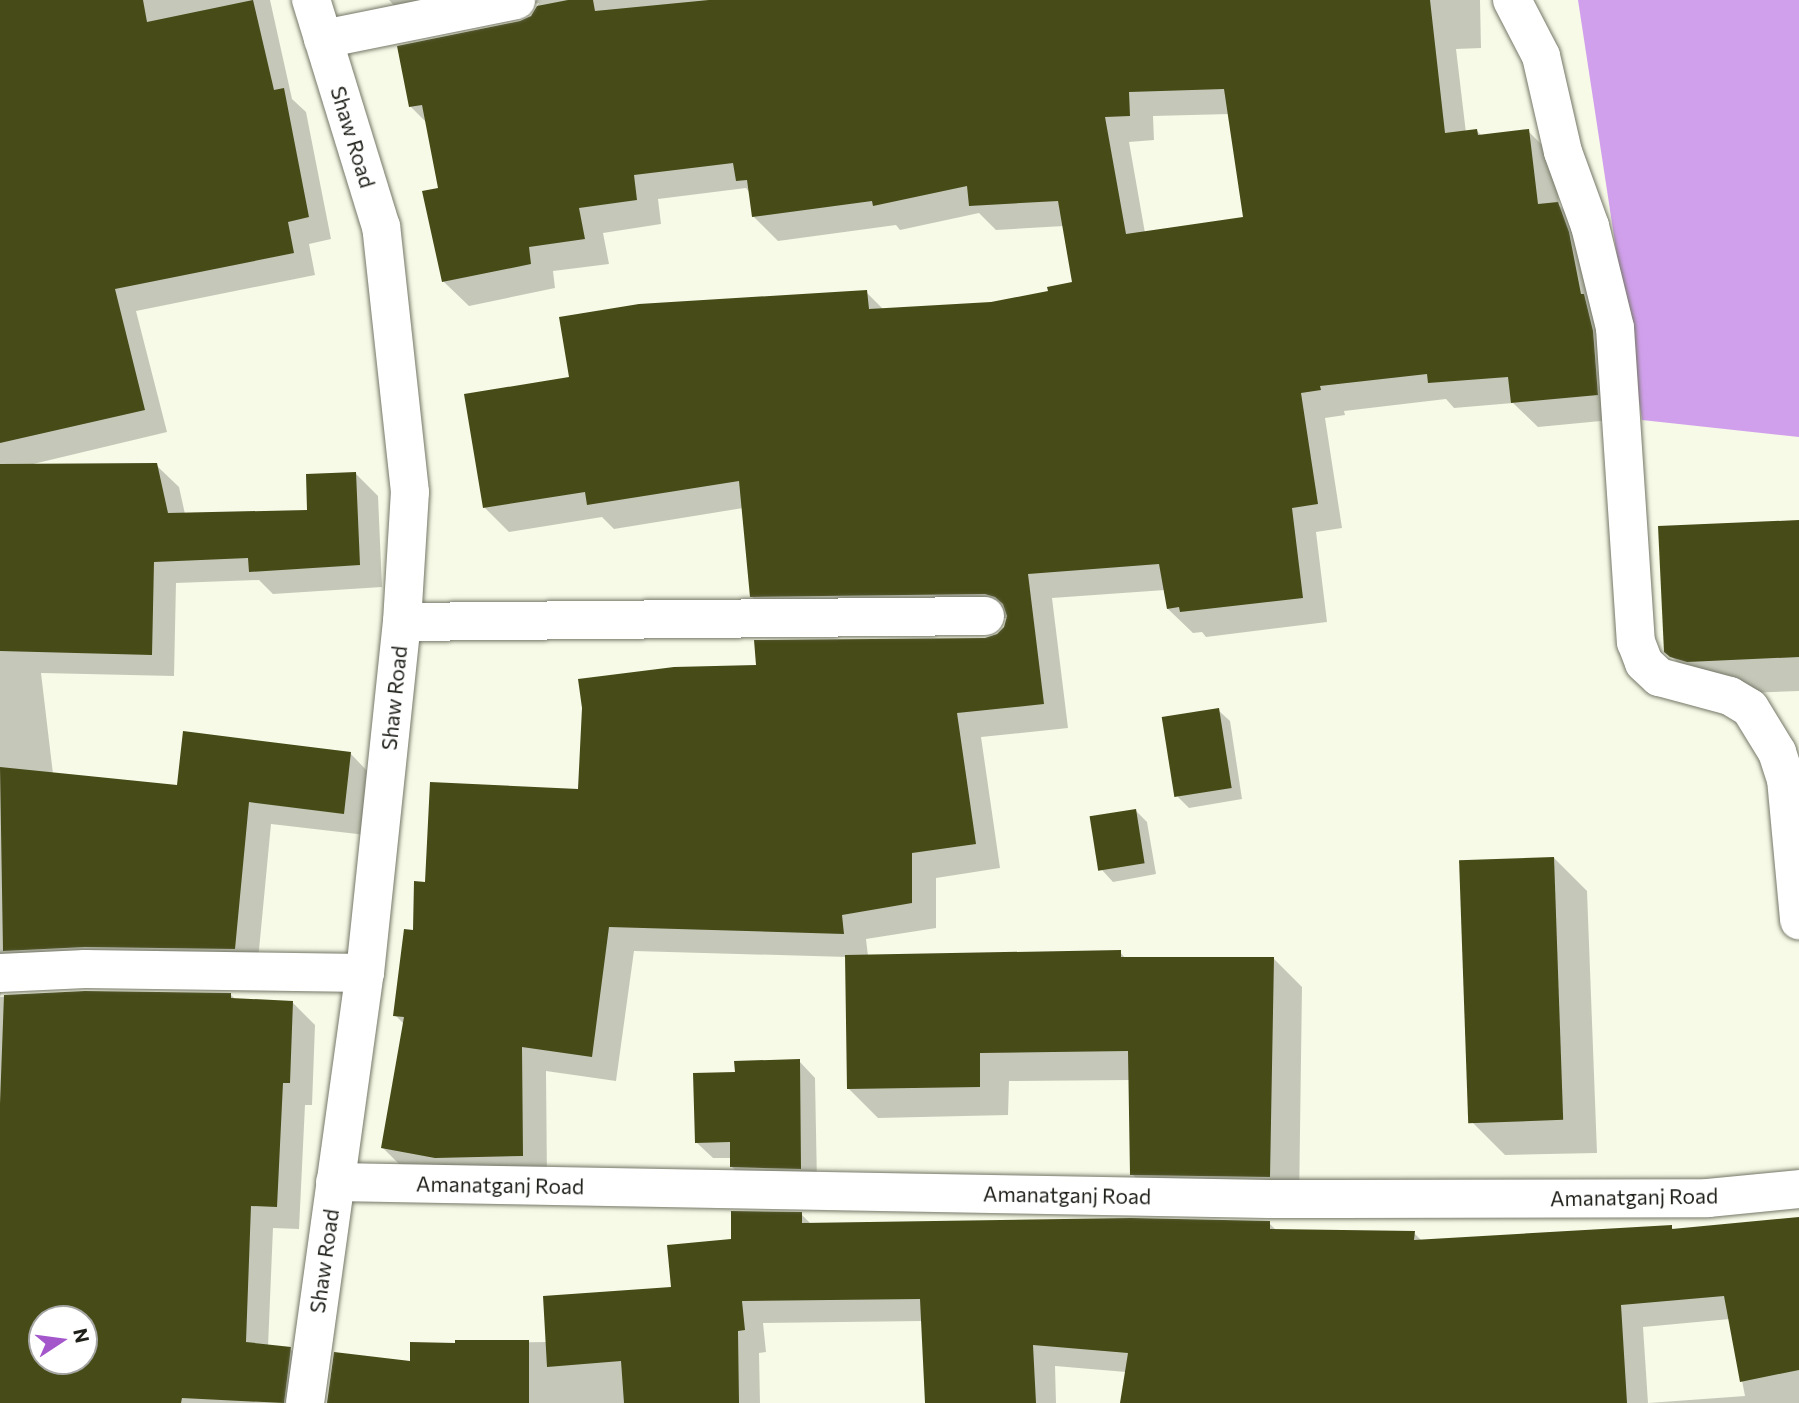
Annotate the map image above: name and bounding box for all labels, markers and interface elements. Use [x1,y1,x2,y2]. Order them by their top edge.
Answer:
street label: Shaw Road [326,83,380,191]
street label: Shaw Road [376,644,412,752]
street label: Amanatganj Road [416,1171,584,1199]
street label: Amanatganj Road [983,1181,1151,1209]
street label: Amanatganj Road [1550,1183,1718,1211]
street label: Shaw Road [304,1207,344,1315]
north arrow [28,1305,98,1375]
text: N [69,1326,95,1345]

